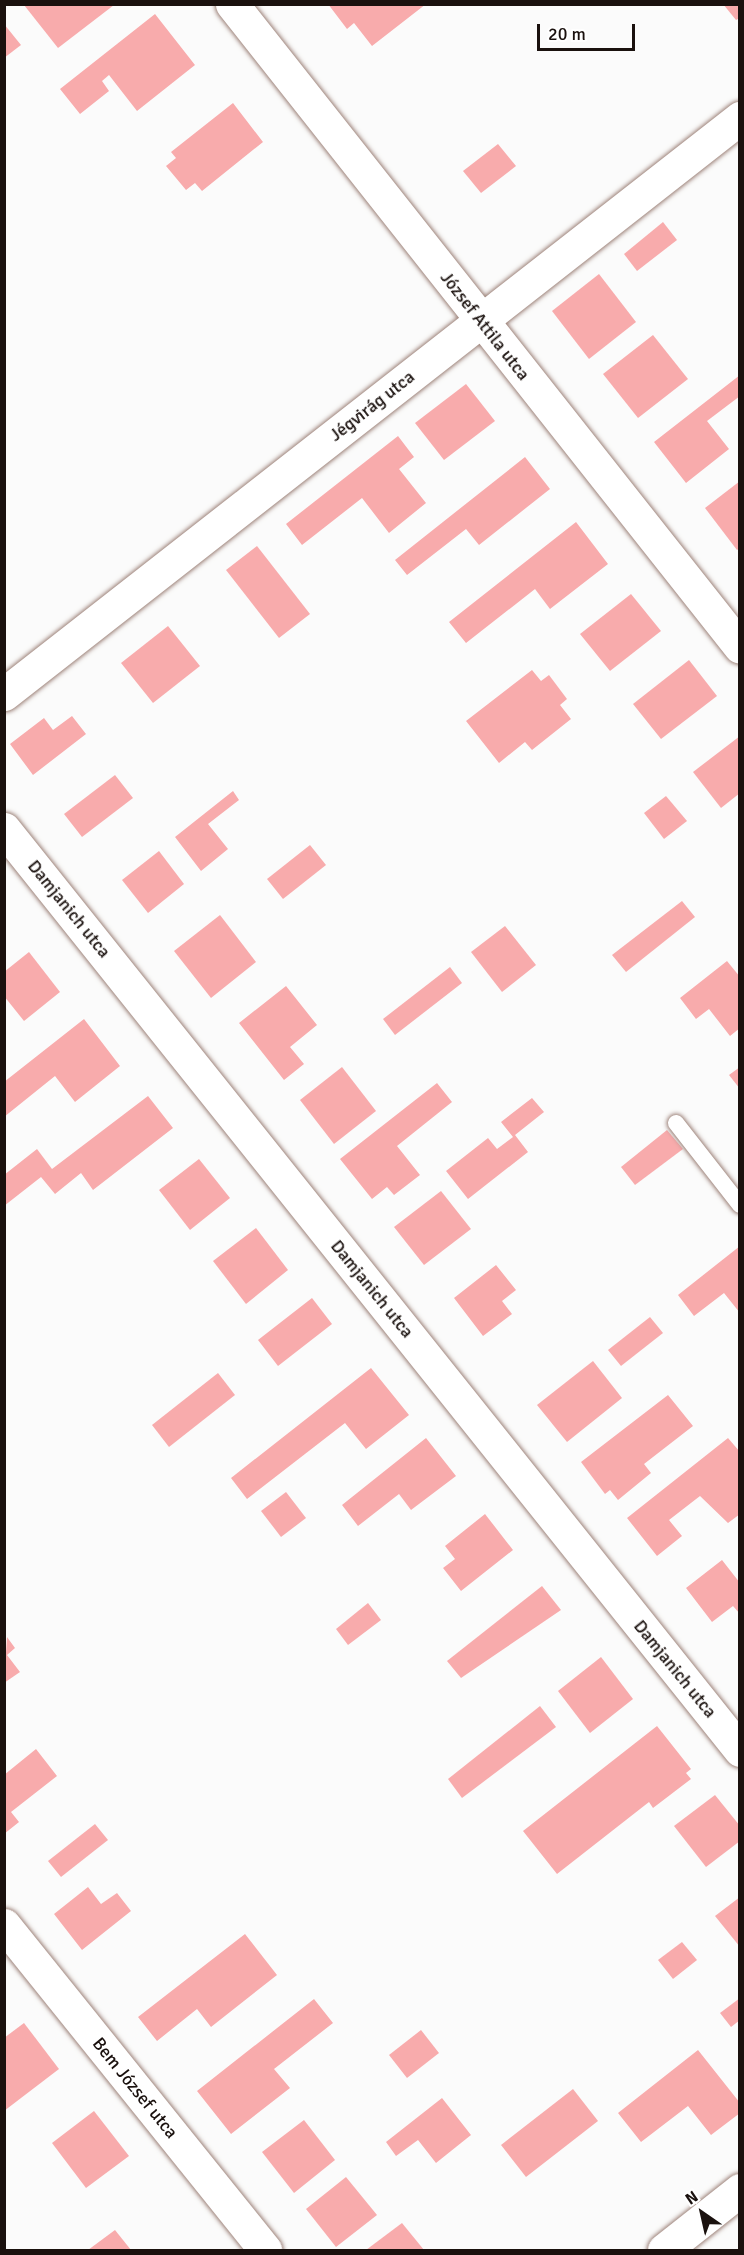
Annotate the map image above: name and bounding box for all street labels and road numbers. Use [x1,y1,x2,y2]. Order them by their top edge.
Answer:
street label: József Attila utca [436,267,534,385]
street label: Jégvirág utca [325,366,419,446]
street label: Damjanich utca [23,856,115,962]
street label: Damjanich utca [326,1236,418,1342]
street label: Damjanich utca [629,1616,721,1722]
street label: Bem József utca [88,2033,182,2143]

